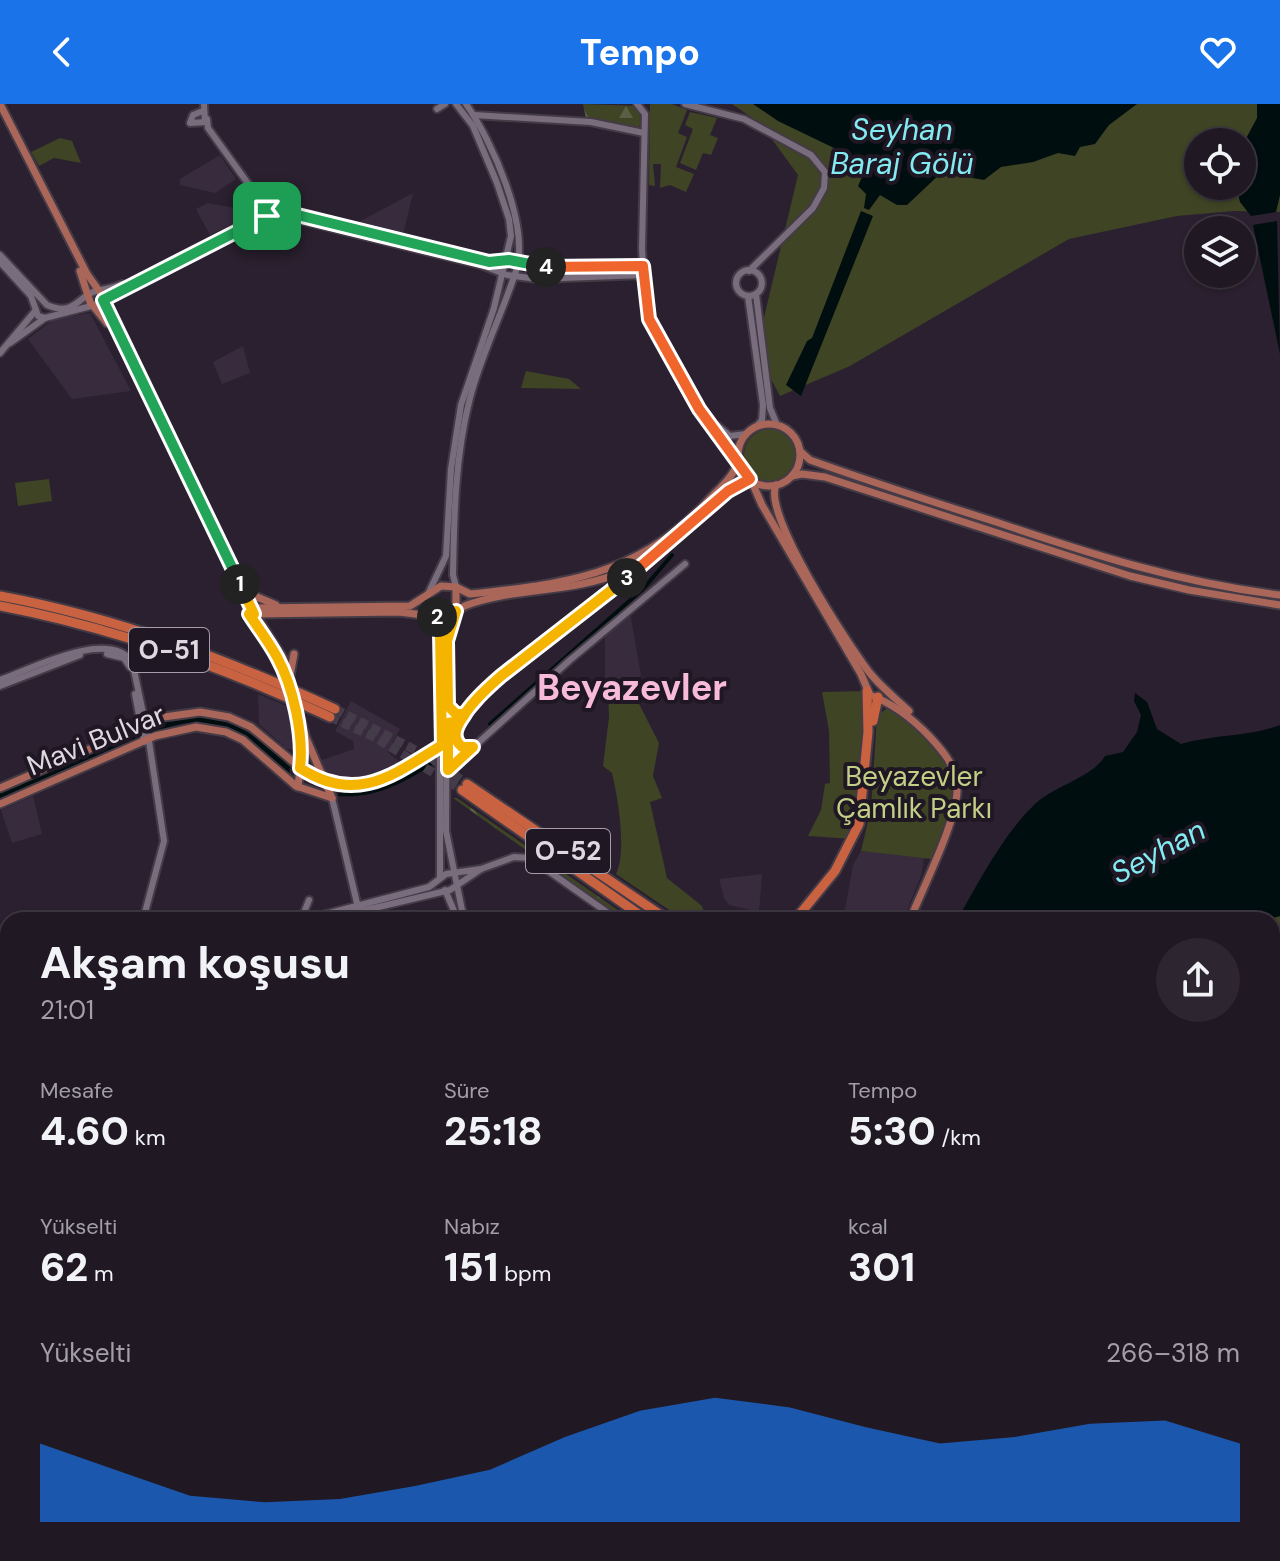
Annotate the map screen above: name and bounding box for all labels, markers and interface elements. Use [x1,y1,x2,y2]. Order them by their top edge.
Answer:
text: Tempo [580,29,700,76]
icon: back [40,30,84,74]
icon: heart [1196,30,1240,74]
water label: Seyhan Baraj Gölü [830,110,974,183]
map controls [1184,128,1256,288]
button: locate [1184,128,1256,200]
pin [233,182,301,250]
icon: arrive [245,194,289,238]
button: layers [1184,216,1256,288]
pin: 4 [526,247,566,287]
text: 4 [539,252,553,281]
pin: 3 [607,558,647,598]
text: 3 [620,563,634,592]
pin: 1 [220,564,260,604]
text: 1 [236,569,244,598]
pin: 2 [417,597,457,637]
text: 2 [431,602,443,631]
road number: O-51 [129,628,209,672]
district label: Beyazevler [537,664,727,711]
street label: Mavi Bulvar [22,696,170,784]
park label: Beyazevler Çamlık Parkı [836,758,992,827]
water label: Seyhan [1104,810,1212,892]
road number: O-52 [526,829,610,873]
text: Akşam koşusu [40,934,350,992]
button: share [1156,938,1240,1022]
text: 21:01 [40,993,94,1027]
text: Mesafe [40,1076,114,1105]
text: Süre [444,1076,490,1105]
text: Tempo [848,1076,917,1105]
text: 4.60 [40,1105,129,1157]
text: 25:18 [444,1105,543,1157]
text: 5:30 [848,1105,936,1157]
text: km [129,1123,166,1152]
text: /km [936,1123,981,1152]
text: Yükselti [40,1212,117,1241]
text: Nabız [444,1212,500,1241]
text: kcal [848,1212,888,1241]
text: 62 [40,1241,88,1293]
text: 151 [444,1241,498,1293]
text: 301 [848,1241,915,1293]
text: m [88,1259,114,1288]
text: bpm [498,1259,551,1288]
text: Yükselti [40,1336,131,1370]
text: 266–318 m [1106,1336,1240,1370]

